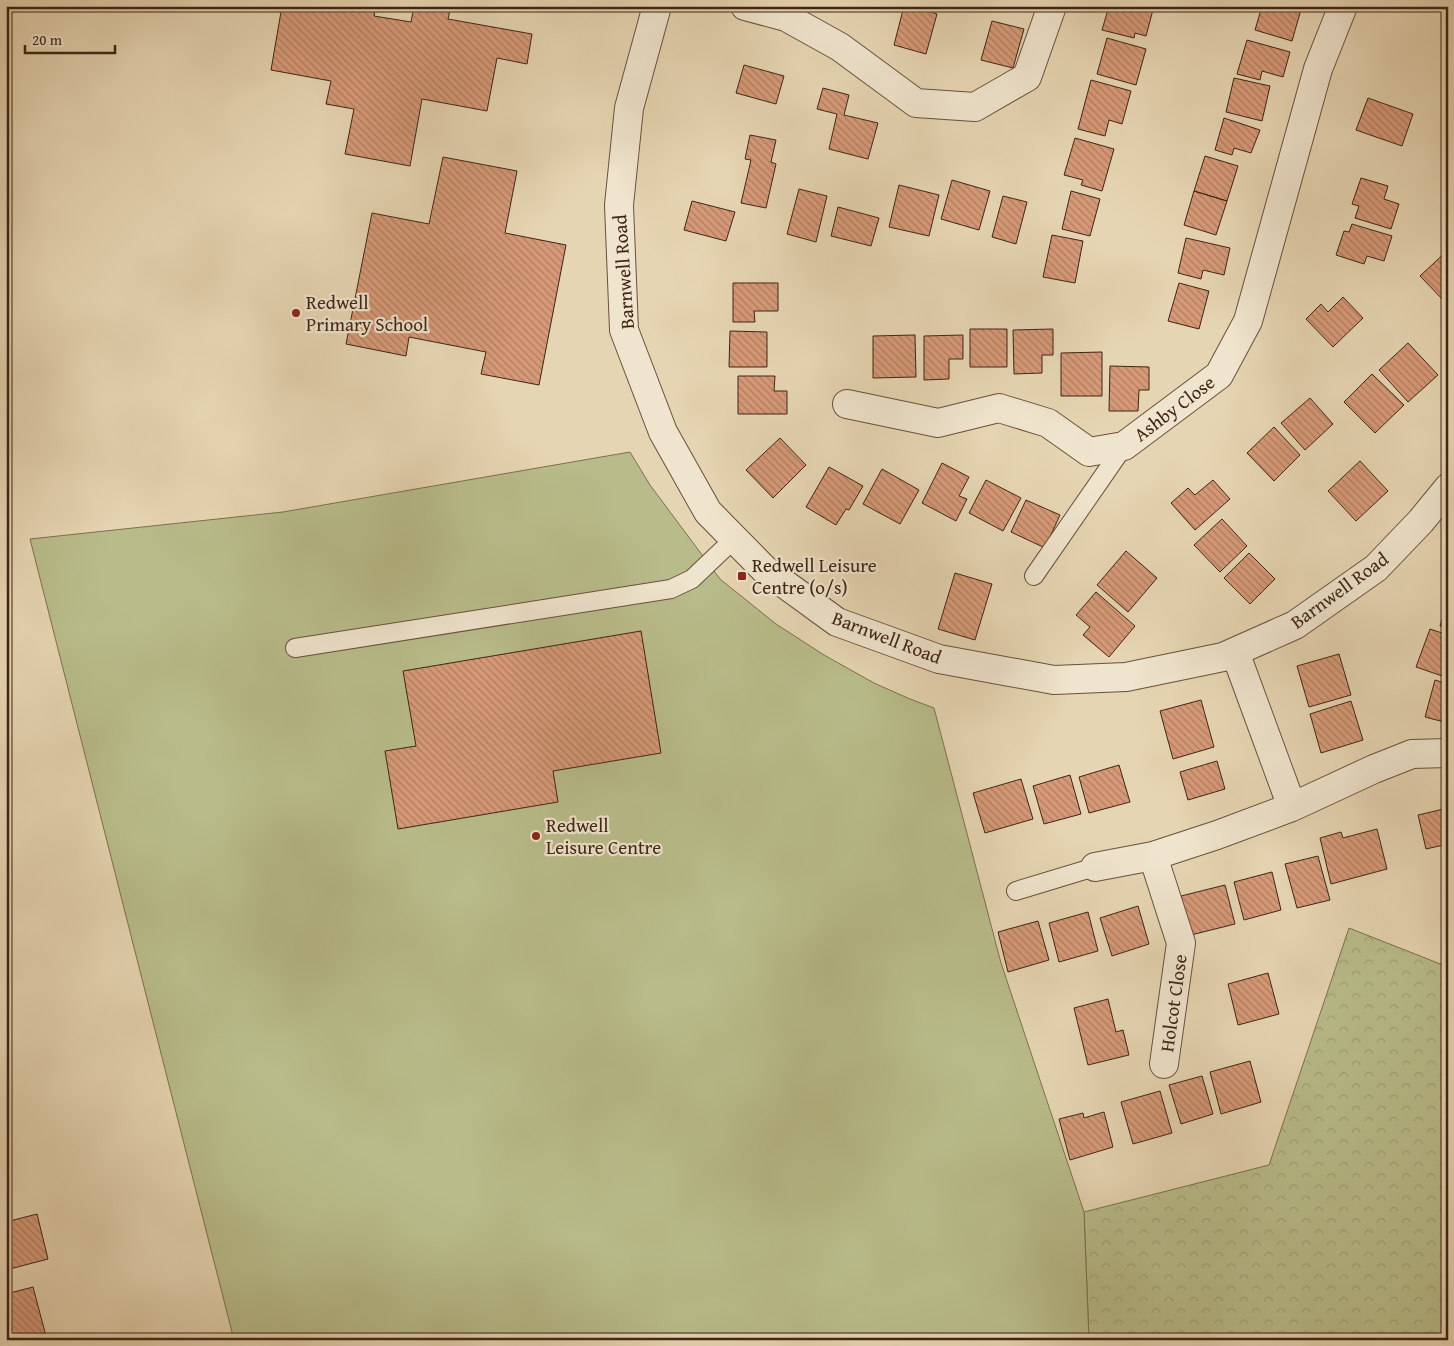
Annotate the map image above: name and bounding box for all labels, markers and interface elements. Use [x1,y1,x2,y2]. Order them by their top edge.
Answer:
scale bar [25,22,115,54]
text: 20 m [32,29,63,50]
street label: Barnwell Road [605,213,641,330]
place label: Redwell Primary School [306,288,428,338]
marker: Redwell Primary School [290,307,302,319]
street label: Ashby Close [1128,368,1220,448]
street label: Barnwell Road [1284,544,1394,635]
place label: Redwell Leisure Centre (o/s) [752,551,877,601]
marker: Redwell Leisure Centre (o/s) [736,570,748,582]
street label: Barnwell Road [828,603,946,671]
place label: Redwell Leisure Centre [546,811,661,861]
marker: Redwell Leisure Centre [530,830,542,842]
street label: Holcot Close [1152,952,1194,1054]

